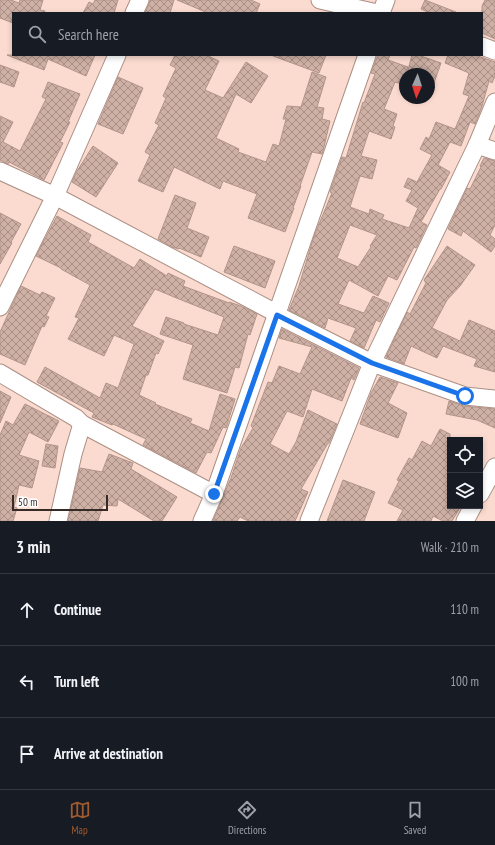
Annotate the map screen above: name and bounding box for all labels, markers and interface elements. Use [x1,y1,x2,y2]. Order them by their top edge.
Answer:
search box [12,12,483,56]
icon: search [26,23,48,45]
text: Search here [58,25,119,44]
north arrow [399,68,435,104]
route start [456,387,474,405]
map controls [447,437,483,509]
button: locate [447,437,483,473]
button: layers [447,473,483,509]
route end [205,485,223,503]
scale bar [12,493,108,512]
text: 50 m [18,495,37,509]
text: 3 min [16,536,50,558]
text: Walk · 210 m [421,539,479,556]
icon: ahead [16,599,38,621]
text: Continue [54,600,101,619]
text: 110 m [450,601,479,618]
icon: left [16,671,38,693]
text: Turn left [54,672,99,691]
text: 100 m [450,673,479,690]
icon: arrive [16,743,38,765]
text: Arrive at destination [54,744,163,763]
tab: Map [69,799,91,837]
tab: Directions [228,799,266,837]
tab: Saved [404,799,426,837]

